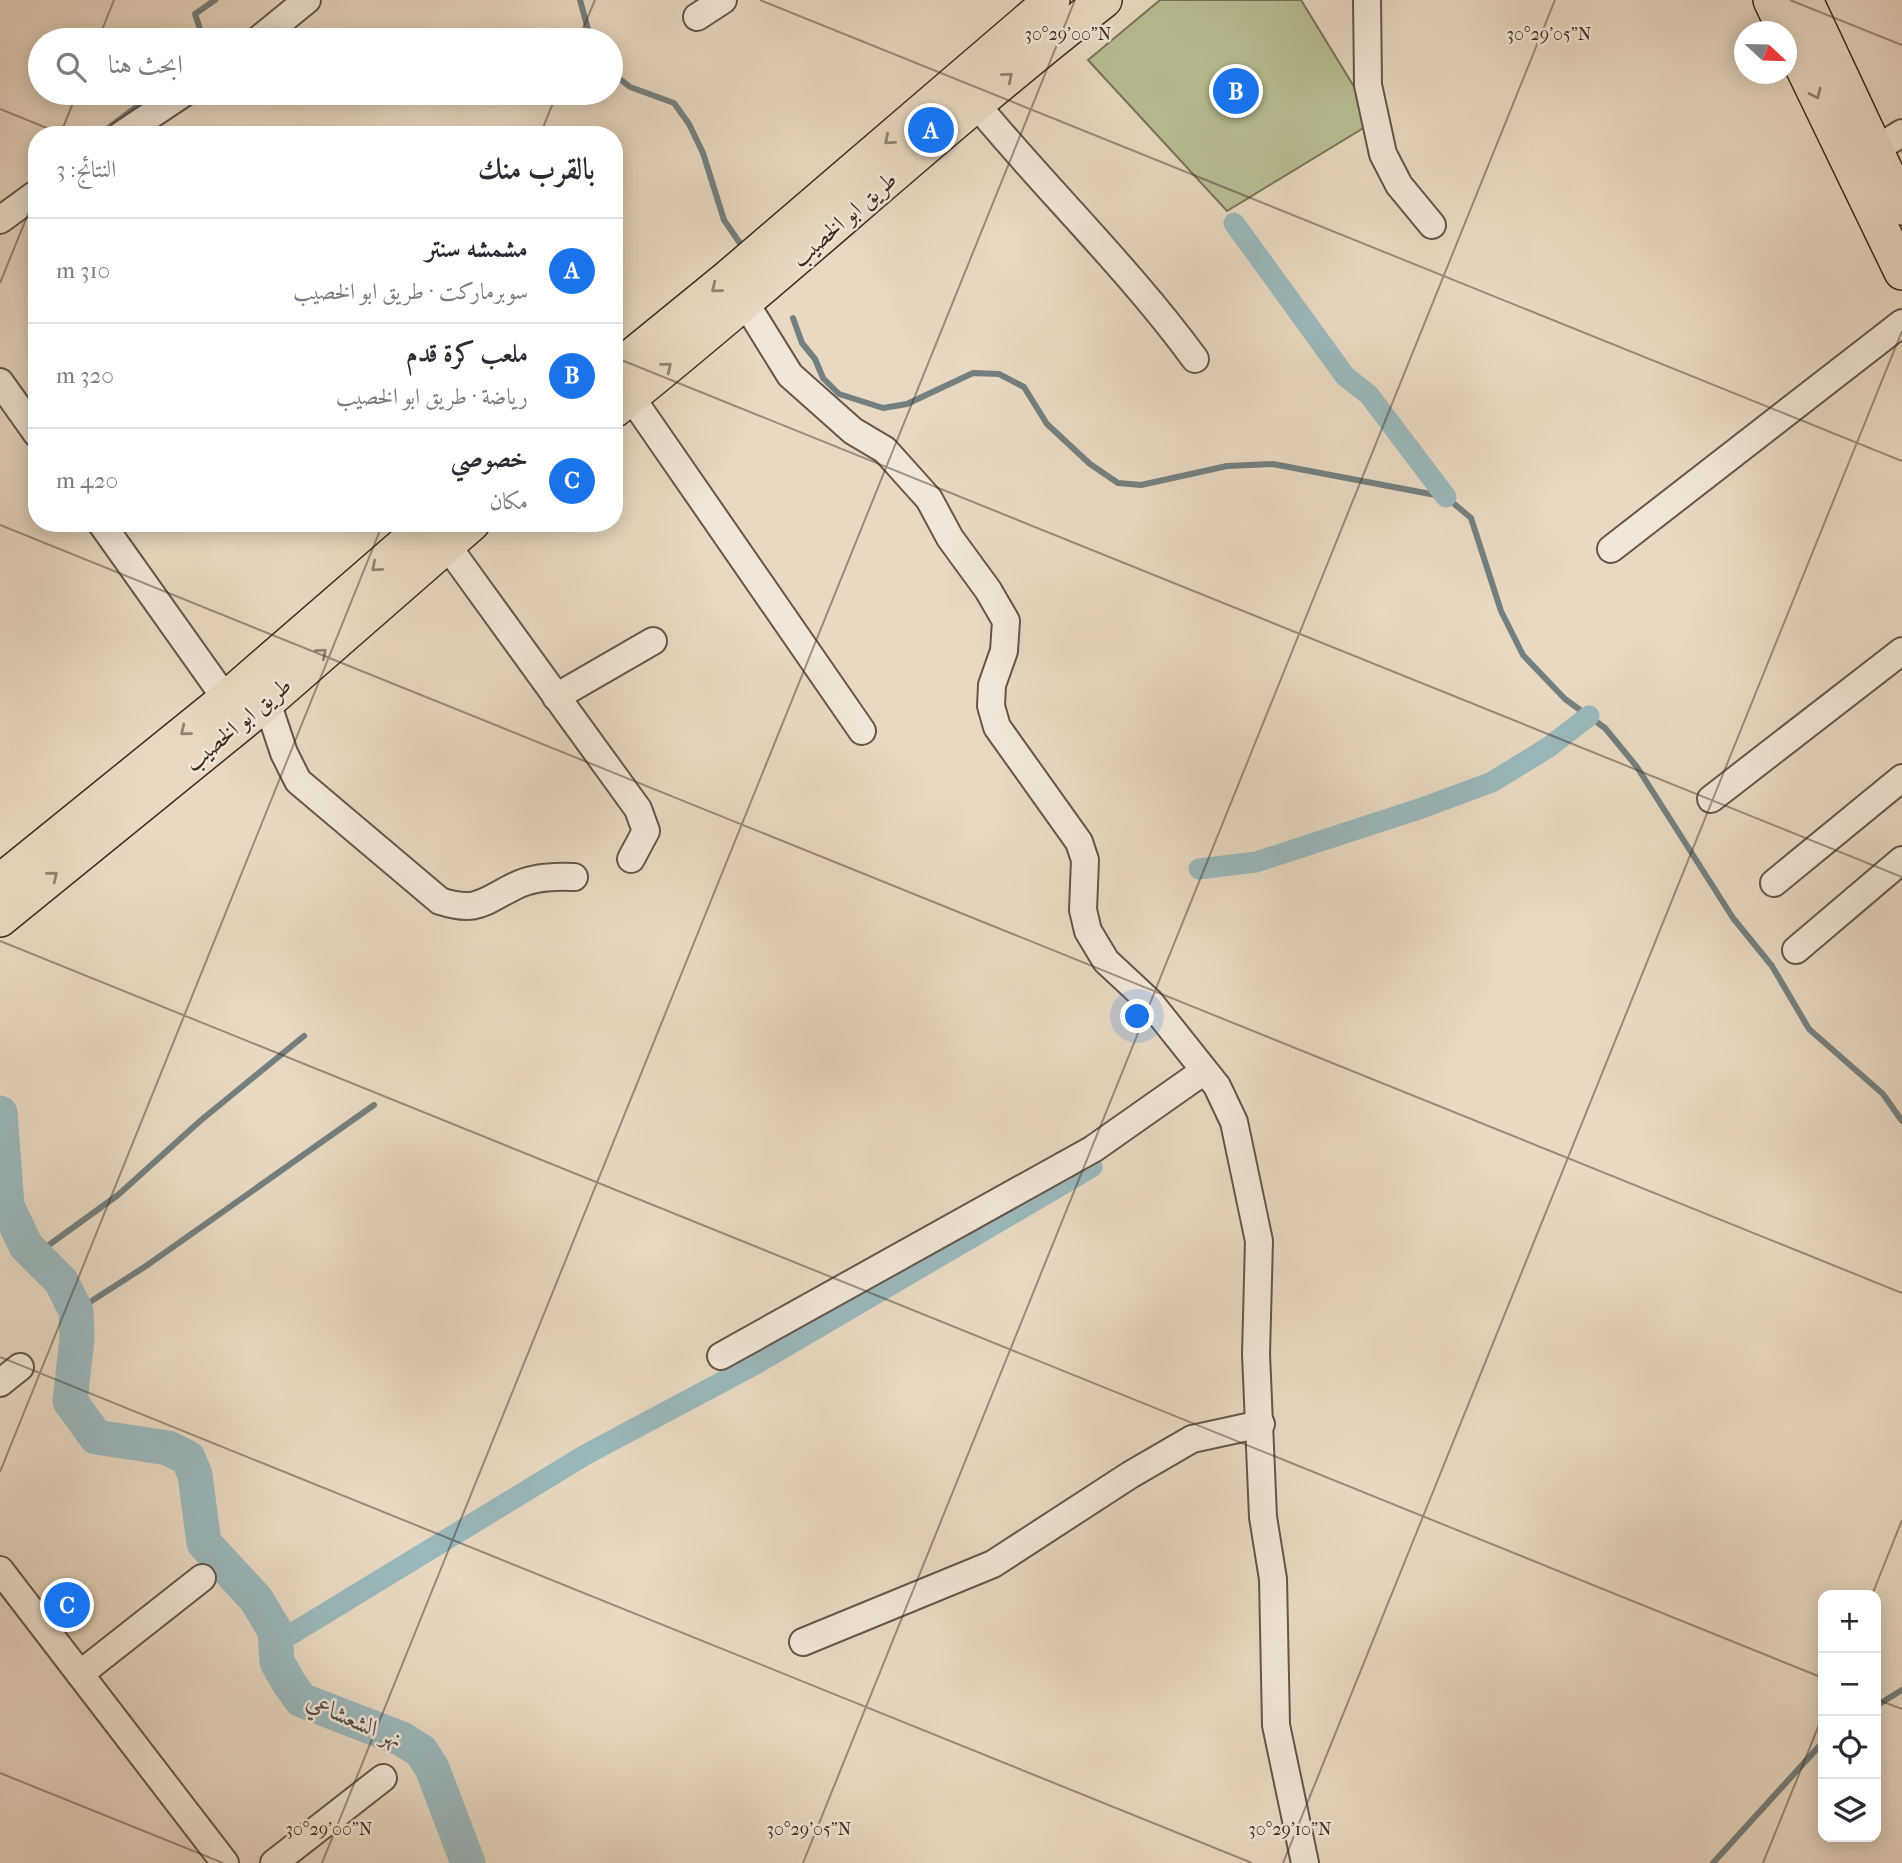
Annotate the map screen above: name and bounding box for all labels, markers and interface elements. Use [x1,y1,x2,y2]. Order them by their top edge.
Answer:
north arrow [1734,21,1797,84]
text: 30°29'00"N [1025,24,1112,45]
text: 30°29'05"N [1507,24,1592,45]
search box [28,28,623,105]
icon: search [52,48,90,86]
text: ابحث هنا [108,49,183,80]
pin: B [1213,65,1259,117]
one-way arrow [1001,72,1013,85]
one-way arrow [1807,87,1821,99]
pin: A [908,104,954,156]
one-way arrow [884,132,897,144]
text: بالقرب منك [478,152,595,187]
text: النتائج: 3 [56,156,116,183]
street label: طريق ابو الخصيب [786,166,904,274]
text: مشمشه سنتر [425,233,528,264]
text: 310 m [56,257,110,284]
text: A [565,257,579,284]
text: سوبرماركت · طريق ابو الخصيب [293,278,528,305]
one-way arrow [712,280,725,292]
text: ملعب كرة قدم [406,338,528,369]
text: 320 m [56,362,114,389]
text: B [565,362,579,389]
one-way arrow [660,363,672,376]
text: رياضة · طريق ابو الخصيب [336,383,528,410]
text: خصوصي [450,443,528,474]
text: 420 m [56,467,118,494]
text: C [564,467,580,494]
text: مكان [489,488,528,515]
one-way arrow [372,559,385,571]
one-way arrow [314,649,327,661]
street label: طريق ابو الخصيب [179,671,298,778]
one-way arrow [181,723,193,736]
one-way arrow [44,872,57,884]
your location [1120,999,1154,1033]
pin: C [44,1579,90,1631]
map controls [1818,1590,1881,1842]
button: + [1818,1590,1881,1653]
button: − [1818,1653,1881,1716]
water label: نهر الشعشاعي [300,1686,408,1758]
button: locate [1818,1716,1881,1779]
button: layers [1818,1779,1881,1842]
text: 30°29'00"N [286,1819,373,1840]
text: 30°29'05"N [767,1819,852,1840]
text: 30°29'10"N [1248,1819,1332,1840]

